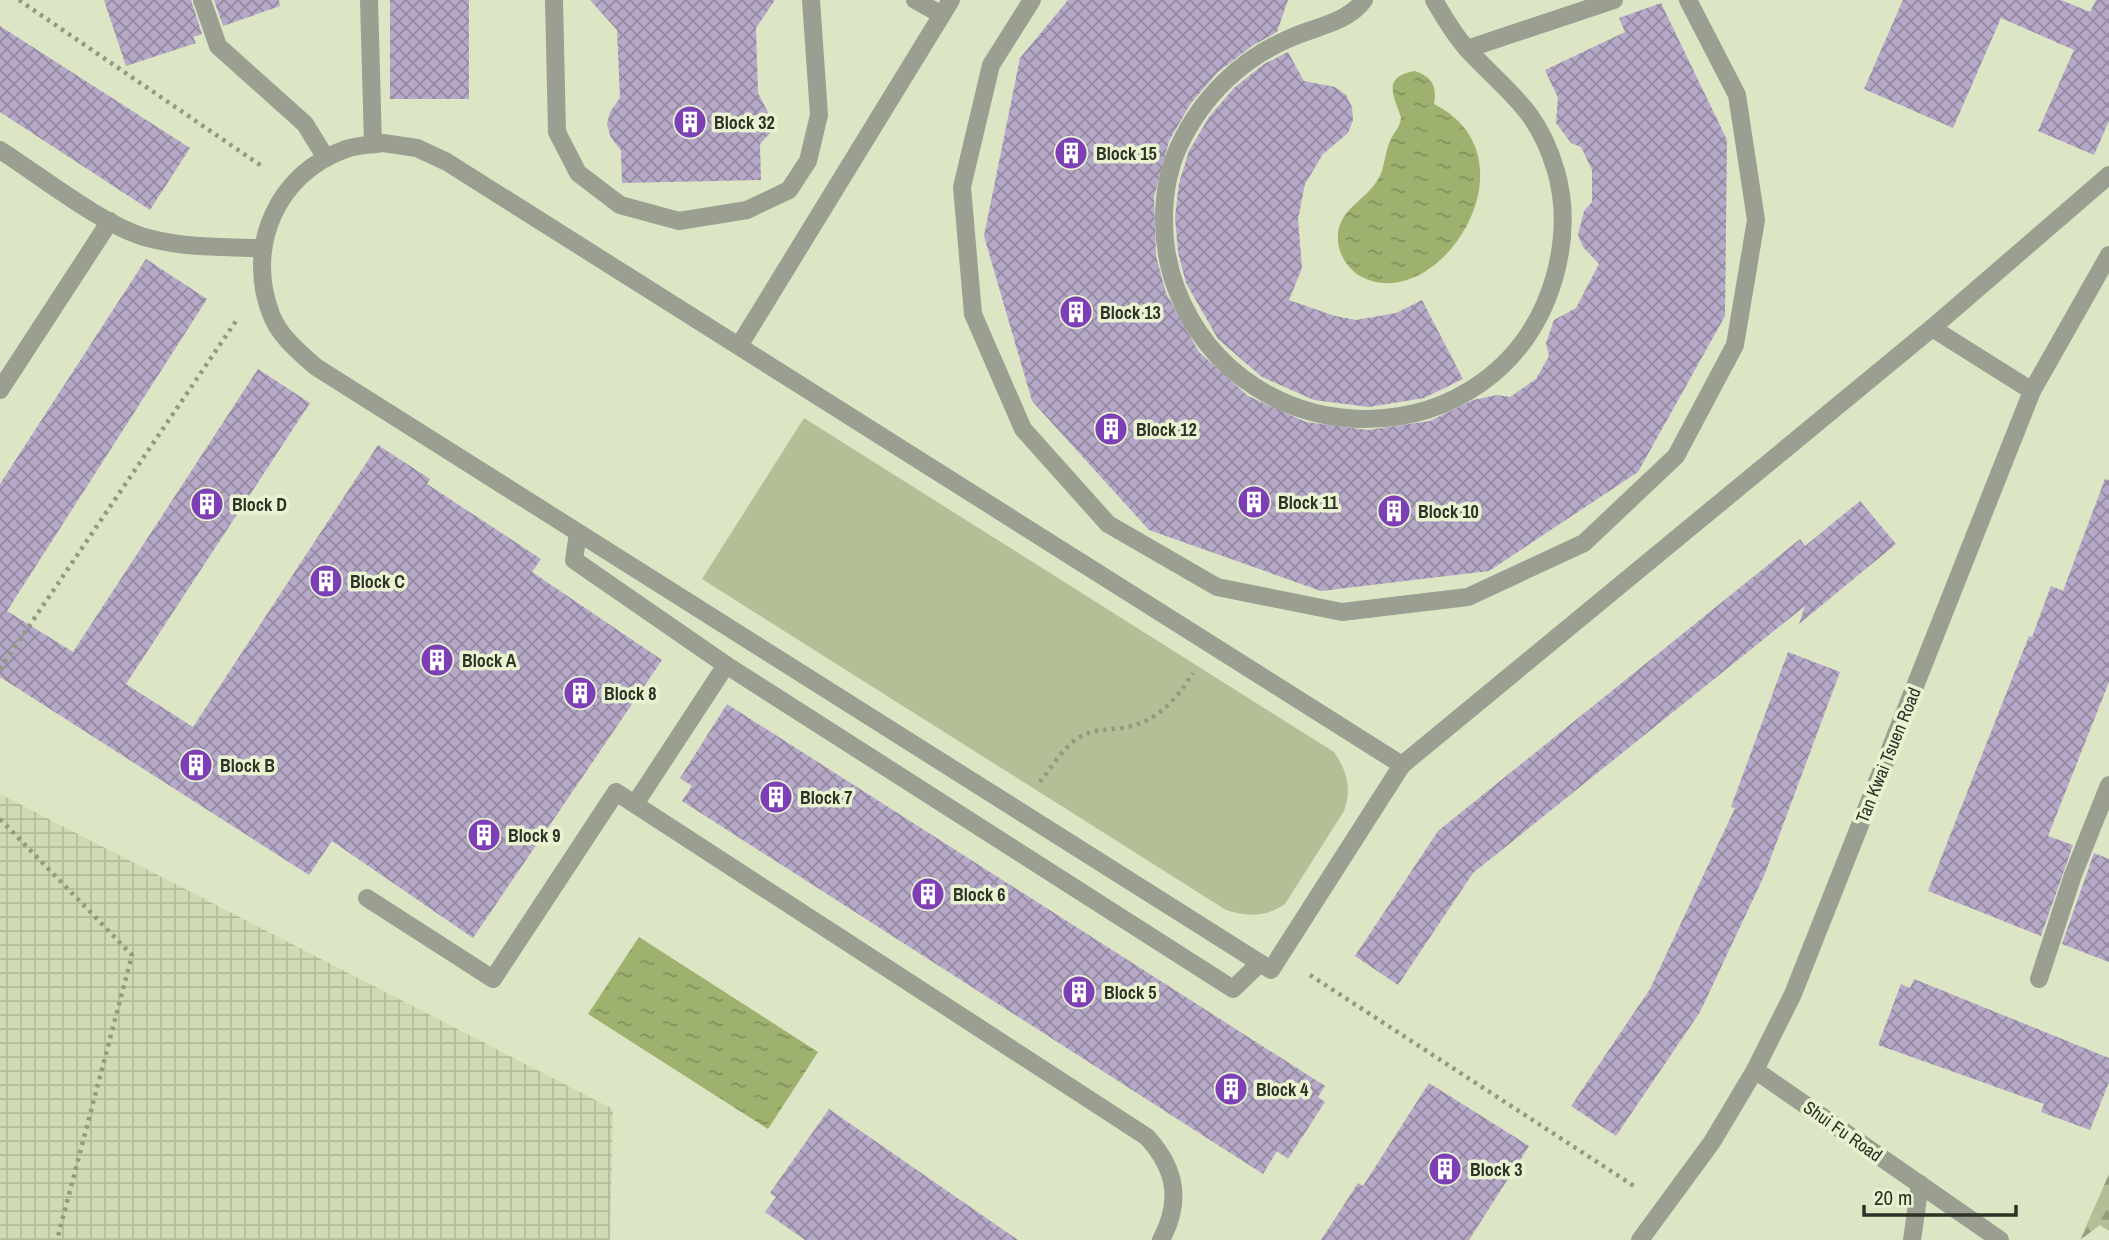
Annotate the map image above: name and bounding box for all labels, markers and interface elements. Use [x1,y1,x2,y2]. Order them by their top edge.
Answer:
building icon: Block 32 [671,103,709,141]
place label: Block 32 [714,110,775,135]
building icon: Block 15 [1052,134,1090,172]
place label: Block 15 [1096,141,1157,166]
building icon: Block 13 [1057,293,1095,331]
place label: Block 13 [1100,300,1161,325]
building icon: Block 12 [1092,410,1130,448]
place label: Block 12 [1136,417,1197,442]
building icon: Block 11 [1235,483,1273,521]
building icon: Block D [188,485,226,523]
place label: Block 11 [1278,490,1339,515]
place label: Block D [232,492,287,517]
building icon: Block 10 [1375,492,1413,530]
place label: Block 10 [1418,499,1479,524]
building icon: Block C [307,562,345,600]
place label: Block C [350,569,405,594]
building icon: Block A [418,641,456,679]
place label: Block A [462,648,517,673]
building icon: Block 8 [561,674,599,712]
place label: Block 8 [604,681,657,706]
street label: Tan Kwai Tsuen Road [1849,684,1927,826]
building icon: Block B [177,746,215,784]
place label: Block B [220,753,275,778]
building icon: Block 7 [757,778,795,816]
place label: Block 7 [800,785,853,810]
building icon: Block 9 [465,816,503,854]
place label: Block 9 [508,823,561,848]
building icon: Block 6 [909,875,947,913]
place label: Block 6 [953,882,1006,907]
building icon: Block 5 [1060,973,1098,1011]
place label: Block 5 [1104,980,1157,1005]
building icon: Block 4 [1212,1070,1250,1108]
place label: Block 4 [1256,1077,1309,1102]
street label: Shui Fu Road [1799,1095,1887,1167]
building icon: Block 3 [1426,1150,1464,1188]
place label: Block 3 [1470,1157,1523,1182]
scale bar [1864,1174,2016,1218]
text: 20 m [1874,1183,1912,1212]

